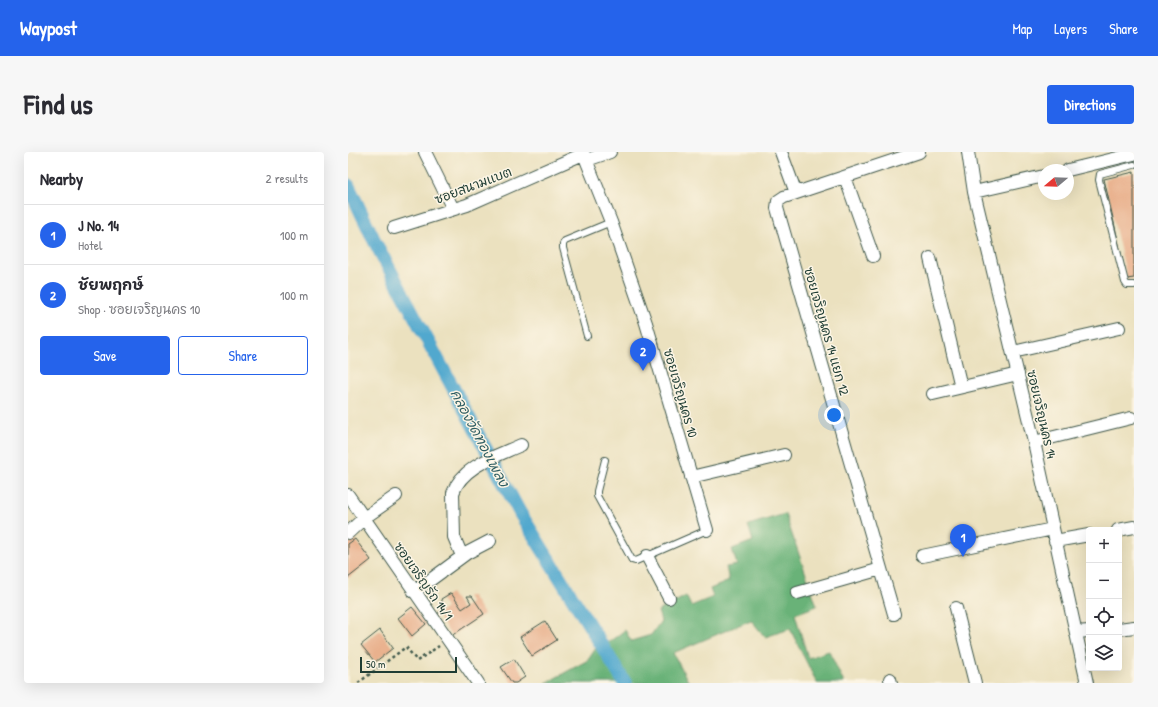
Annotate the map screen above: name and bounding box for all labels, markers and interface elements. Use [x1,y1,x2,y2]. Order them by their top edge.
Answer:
text: Waypost [20,15,77,41]
text: Map [1012,19,1032,38]
text: Layers [1054,19,1087,38]
text: Share [1109,19,1138,38]
text: Find us [24,85,93,123]
button: Directions [1047,85,1134,124]
street label: ซอยสนามแบต [432,162,514,208]
north arrow [1038,164,1074,200]
text: Nearby [40,167,83,190]
text: 2 results [266,169,308,187]
text: J No. 14 [78,215,119,236]
text: 1 [51,226,55,244]
text: 100 m [280,226,308,244]
text: Hotel [78,236,102,254]
street label: ซอยเจริญนคร 14 แยก 12 [800,265,854,397]
text: ชัยพฤกษ์ [78,274,143,295]
text: 2 [50,286,56,304]
text: 100 m [280,286,308,304]
text: Shop · ซอยเจริญนคร 10 [78,300,200,318]
button: Save [40,336,170,375]
button: Share [178,336,308,375]
pin: 2 [630,338,656,371]
street label: ซอยเจริญนคร 10 [660,346,702,440]
street label: ซอยเจริญนคร 14 [1023,368,1061,460]
water label: คลองวัดทองเพลง [447,386,515,492]
your location [824,405,844,425]
pin: 1 [950,524,976,557]
map controls [1086,527,1122,671]
button: + [1086,527,1122,563]
street label: ซอยเจริญรัถ 14/1 [390,538,458,624]
button: − [1086,563,1122,599]
button: locate [1086,599,1122,635]
button: layers [1086,635,1122,671]
scale bar [360,655,457,674]
text: 50 m [366,657,386,671]

